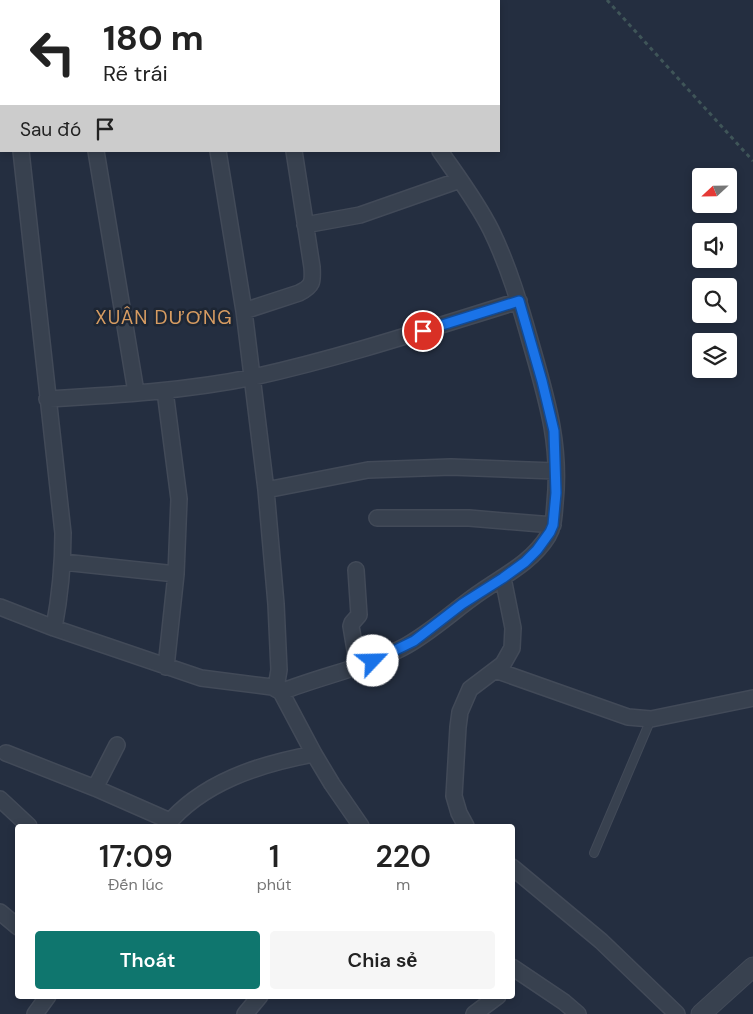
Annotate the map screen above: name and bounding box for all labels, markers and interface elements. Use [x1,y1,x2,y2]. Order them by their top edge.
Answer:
text: 180 m [103,15,204,61]
icon: left [20,20,85,85]
text: Rẽ trái [103,59,168,88]
icon: arrive [91,115,119,143]
text: Sau đó [20,117,81,142]
north arrow [692,168,738,212]
map controls [692,168,737,378]
button: sound [692,223,737,268]
button: search [692,278,737,323]
district label: XUÂN DƯƠNG [95,305,233,330]
pin [402,310,444,352]
icon: arrive [409,317,437,345]
button: layers [692,333,737,378]
position arrow [346,634,398,686]
text: 17:09 [99,837,173,876]
text: 1 [269,837,279,876]
text: 220 [376,837,431,876]
text: Đến lúc [108,874,164,895]
text: phút [257,874,291,895]
text: m [396,874,410,895]
button: Thoát [35,931,260,989]
button: Chia sẻ [270,931,495,989]

